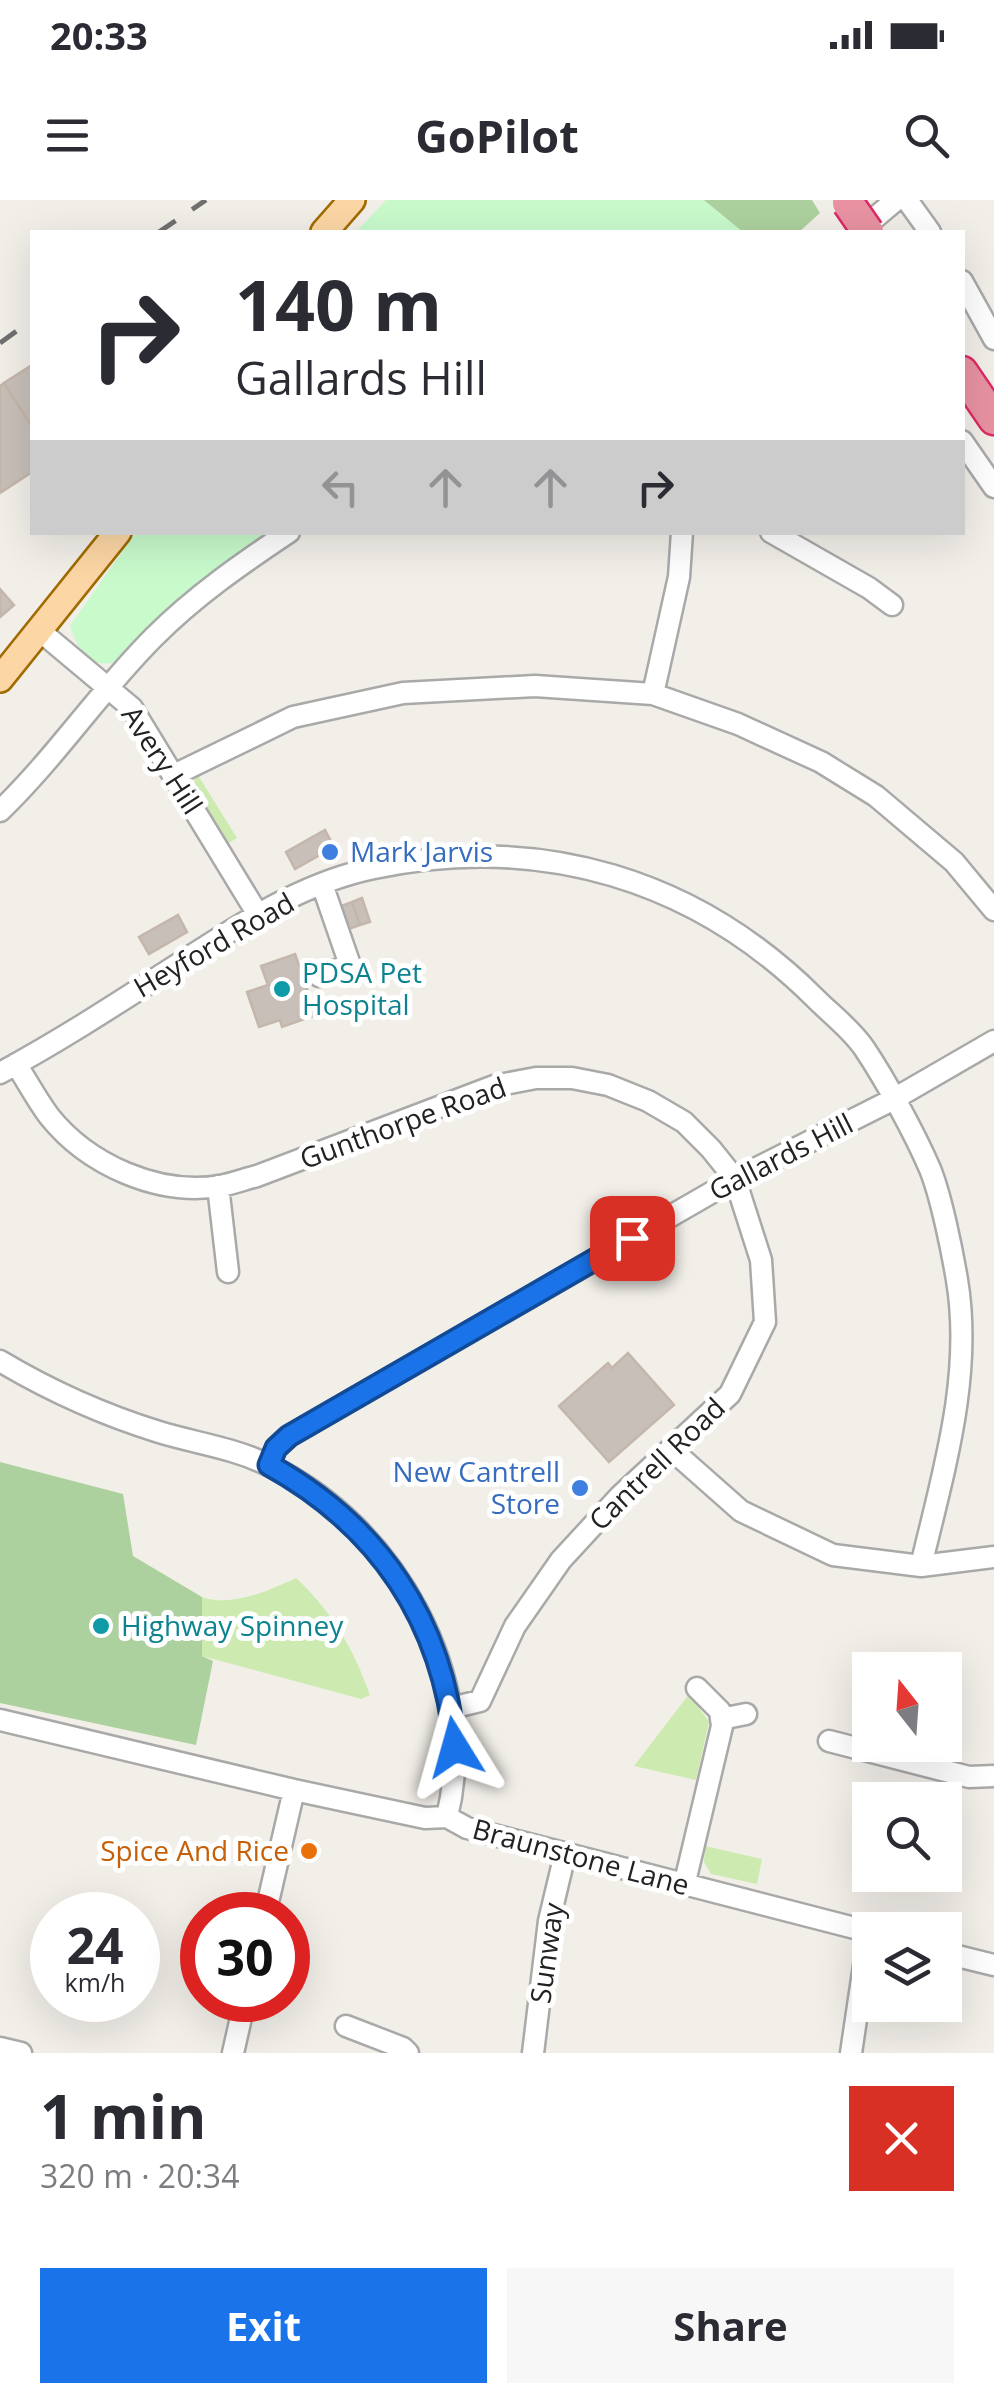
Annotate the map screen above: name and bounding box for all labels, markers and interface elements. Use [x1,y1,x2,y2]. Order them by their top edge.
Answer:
text: 20:33 [50,9,148,61]
text: GoPilot [415,105,579,166]
icon: menu [40,108,95,163]
icon: search [899,108,954,163]
text: 140 m [235,256,442,352]
icon: right [70,270,200,400]
text: Gallards Hill [235,347,487,408]
icon: left [313,460,368,515]
icon: ahead [418,460,473,515]
icon: ahead [523,460,578,515]
icon: right [628,460,683,515]
street label: Avery Hill [114,698,212,821]
place label: Mark Jarvis [350,832,493,870]
marker: Mark Jarvis [319,841,341,863]
street label: Heyford Road [126,883,301,1005]
place label: PDSA Pet Hospital [302,953,422,1023]
marker: PDSA Pet Hospital [271,978,293,1000]
street label: Gunthorpe Road [294,1067,511,1177]
street label: Gallards Hill [702,1104,859,1209]
pin [590,1196,675,1281]
icon: arrive [605,1211,660,1266]
street label: Cantrell Road [580,1389,733,1538]
place label: New Cantrell Store [393,1452,560,1522]
marker: New Cantrell Store [569,1477,591,1499]
place label: Highway Spinney [121,1606,344,1644]
marker: Highway Spinney [90,1615,112,1637]
north arrow [852,1652,962,1762]
map controls [852,1652,962,2022]
position arrow [403,1695,507,1799]
button: search [852,1782,962,1892]
street label: Braunstone Lane [469,1809,694,1903]
place label: Spice And Rice [100,1831,289,1869]
marker: Spice And Rice [298,1840,320,1862]
speed limit sign: 30 [180,1892,310,2022]
street label: Sunway [520,1899,572,2006]
text: 24 [66,1911,124,1979]
button: layers [852,1912,962,2022]
text: km/h [65,1965,125,1999]
text: 1 min [40,2075,207,2157]
button: close [849,2086,954,2191]
text: 320 m · 20:34 [40,2154,239,2197]
button: Exit [40,2268,487,2383]
button: Share [507,2268,954,2383]

